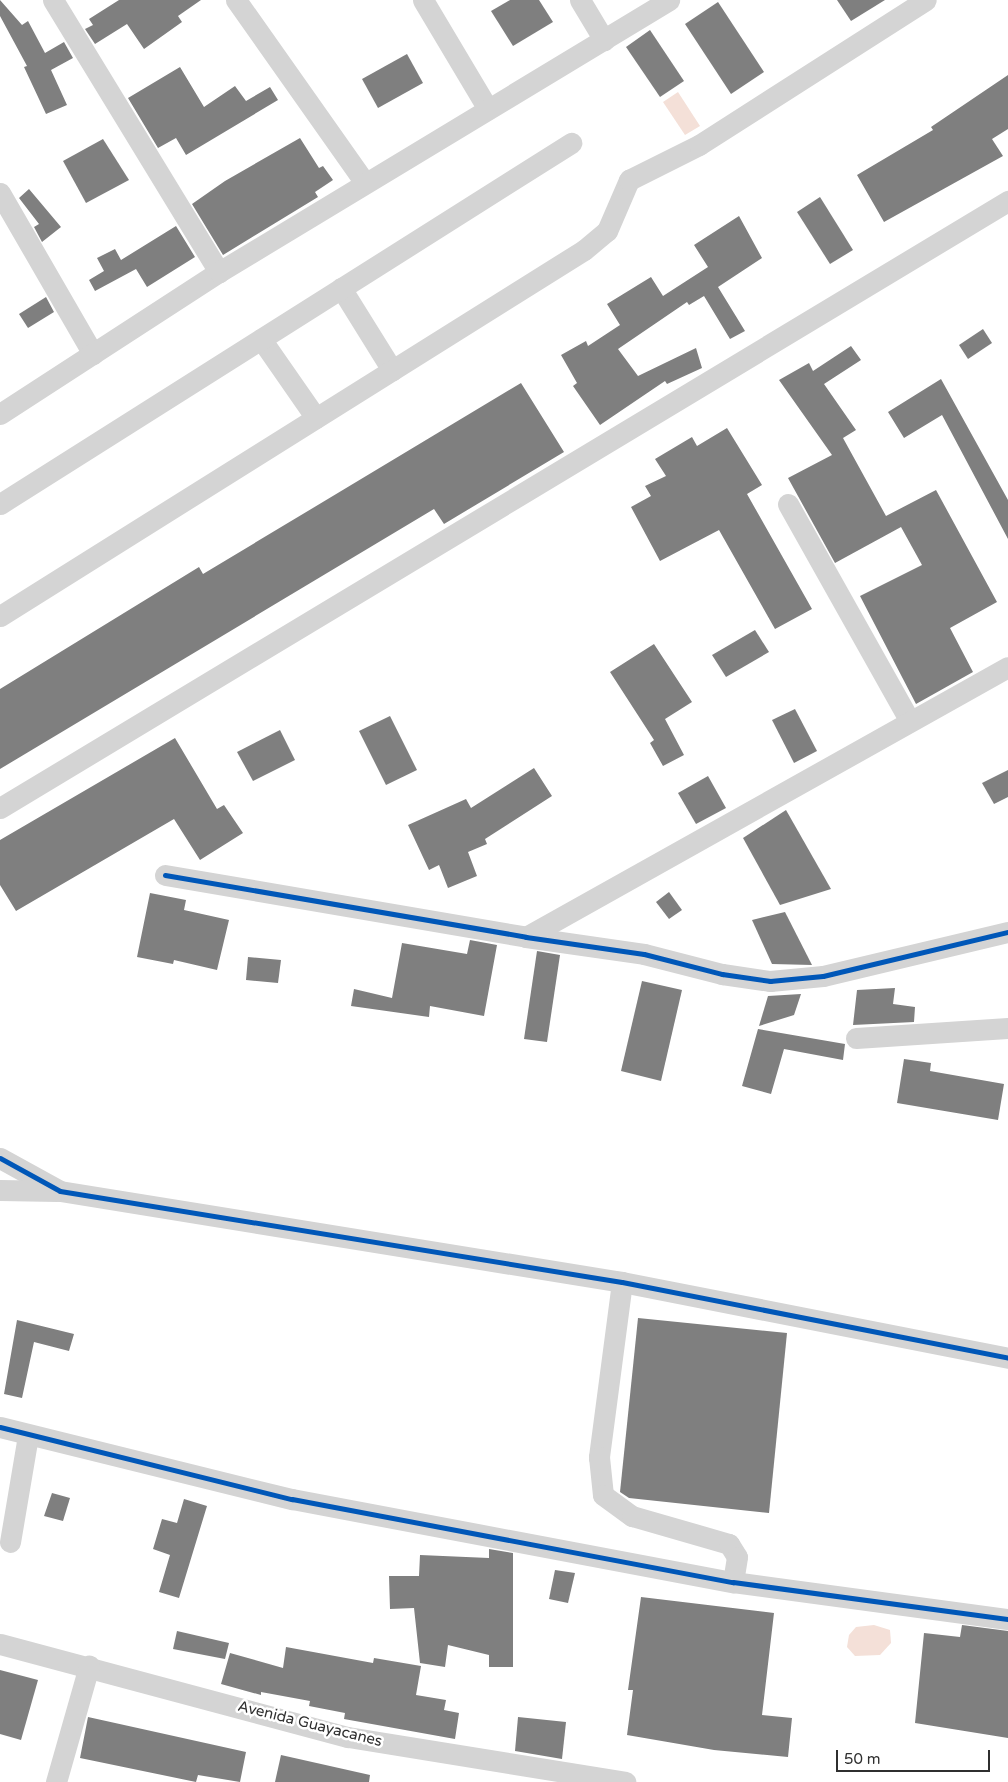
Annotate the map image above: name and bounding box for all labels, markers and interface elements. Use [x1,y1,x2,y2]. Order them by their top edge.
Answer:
street label: Avenida Guayacanes [236,1697,384,1751]
scale bar [838,1740,992,1772]
text: 50 m [844,1750,881,1768]

